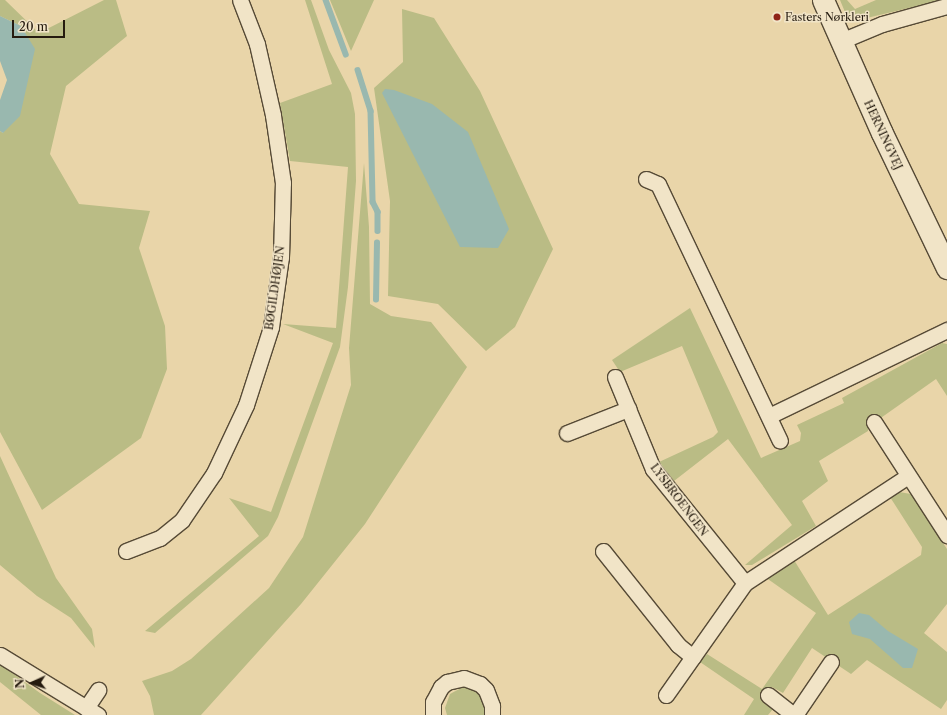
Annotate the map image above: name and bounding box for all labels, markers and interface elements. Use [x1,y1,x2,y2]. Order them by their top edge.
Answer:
place label: Fasters Nørkleri [785,10,869,24]
scale bar [14,12,67,38]
marker: Fasters Nørkleri [772,12,782,22]
text: 20 m [19,19,48,34]
street label: HERNINGVEJ [861,98,905,172]
street label: BØGILDHØJEN [263,245,287,331]
street label: LYSBROENGEN [648,461,710,539]
north arrow [12,663,52,703]
text: N [13,678,27,689]

